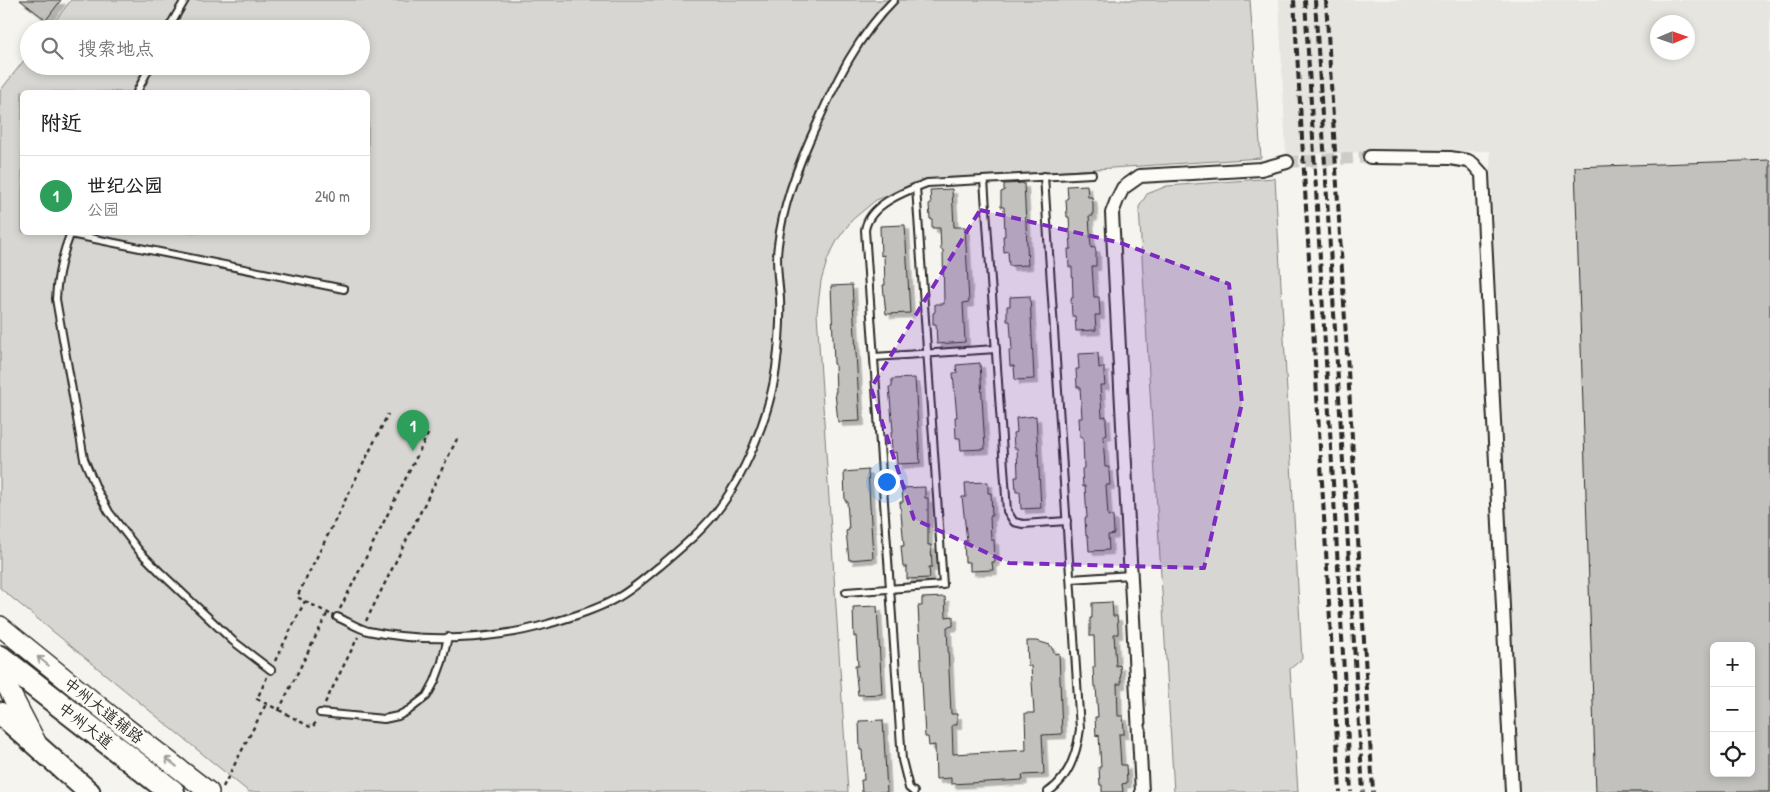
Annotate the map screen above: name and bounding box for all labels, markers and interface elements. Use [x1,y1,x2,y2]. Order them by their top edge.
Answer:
north arrow [1650,15,1695,60]
search box [20,20,370,75]
icon: search [38,34,66,62]
text: 搜索地点 [78,35,154,61]
text: 附近 [40,108,82,137]
text: 世纪公园 [87,172,163,198]
text: 1 [53,185,59,207]
text: 240 m [315,185,350,207]
text: 公园 [87,198,119,220]
pin: 1 [397,410,429,451]
your location [874,469,900,495]
map controls [1710,642,1755,777]
button: + [1710,642,1755,687]
one-way arrow [37,656,50,667]
street label: 中州大道辅路 [60,673,148,747]
button: − [1710,687,1755,732]
street label: 中州大道 [55,698,117,752]
button: locate [1710,732,1755,777]
one-way arrow [165,757,178,768]

